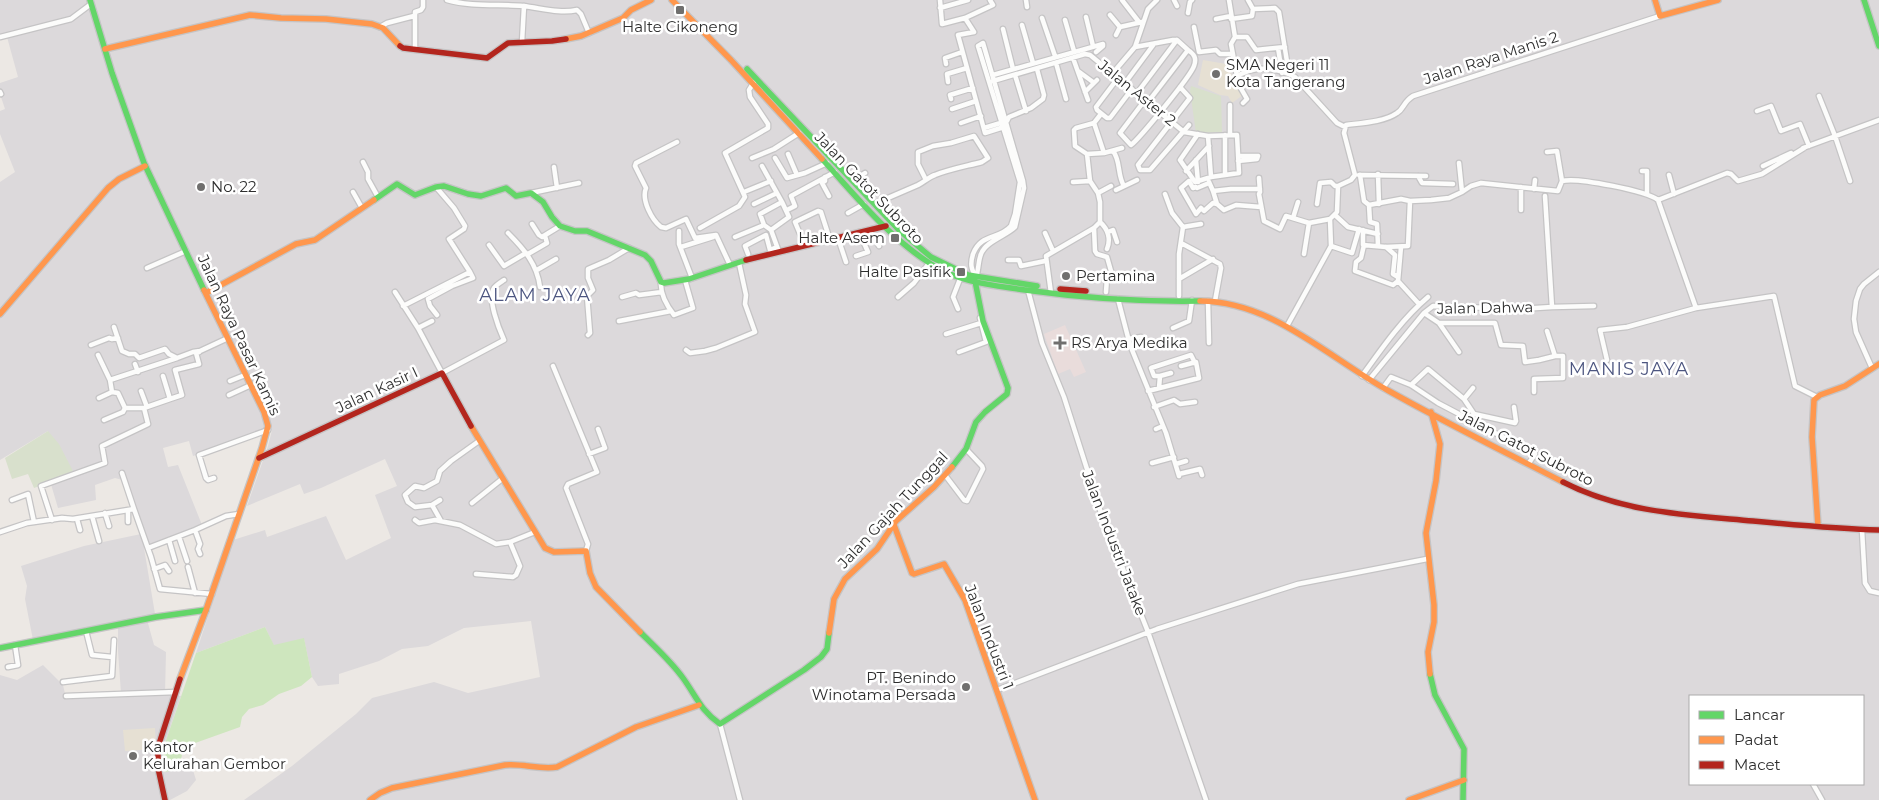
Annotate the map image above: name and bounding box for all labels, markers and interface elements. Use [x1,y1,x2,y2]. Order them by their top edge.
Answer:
marker: Halte Cikoneng [674,4,686,16]
place label: Halte Cikoneng [622,17,738,36]
street label: Jalan Raya Manis 2 [1420,27,1561,89]
street label: Jalan Aster 2 [1094,55,1180,130]
place label: SMA Negeri 11 Kota Tangerang [1226,55,1345,91]
marker: SMA Negeri 11 Kota Tangerang [1210,68,1222,80]
street label: Jalan Gatot Subroto [810,127,928,248]
place label: No. 22 [211,177,257,196]
marker: No. 22 [195,181,207,193]
place label: Halte Asem [798,228,885,247]
marker: Halte Asem [889,232,901,244]
street label: Jalan Raya Pasar Kamis [193,250,285,418]
place label: Halte Pasifik [859,262,951,281]
marker: Halte Pasifik [955,266,967,278]
place label: Pertamina [1076,266,1155,285]
marker: Pertamina [1060,270,1072,282]
district label: ALAM JAYA [479,284,591,306]
street label: Jalan Dahwa [1436,297,1533,318]
place label: RS Arya Medika [1071,333,1188,352]
marker: RS Arya Medika [1053,336,1067,350]
district label: MANIS JAYA [1569,358,1689,380]
street label: Jalan Kasir I [332,362,421,417]
street label: Jalan Gatot Subroto [1455,405,1597,490]
street label: Jalan Gajah Tunggal [833,447,952,573]
street label: Jalan Industri Jatake [1078,466,1151,618]
street label: Jalan Industri 1 [960,581,1018,692]
place label: PT. Benindo Winotama Persada [812,668,956,704]
marker: PT. Benindo Winotama Persada [960,681,972,693]
legend [1689,695,1864,785]
text: Lancar [1734,705,1785,724]
text: Padat [1734,730,1779,749]
place label: Kantor Kelurahan Gembor [143,737,286,773]
marker: Kantor Kelurahan Gembor [127,750,139,762]
text: Macet [1734,755,1781,774]

